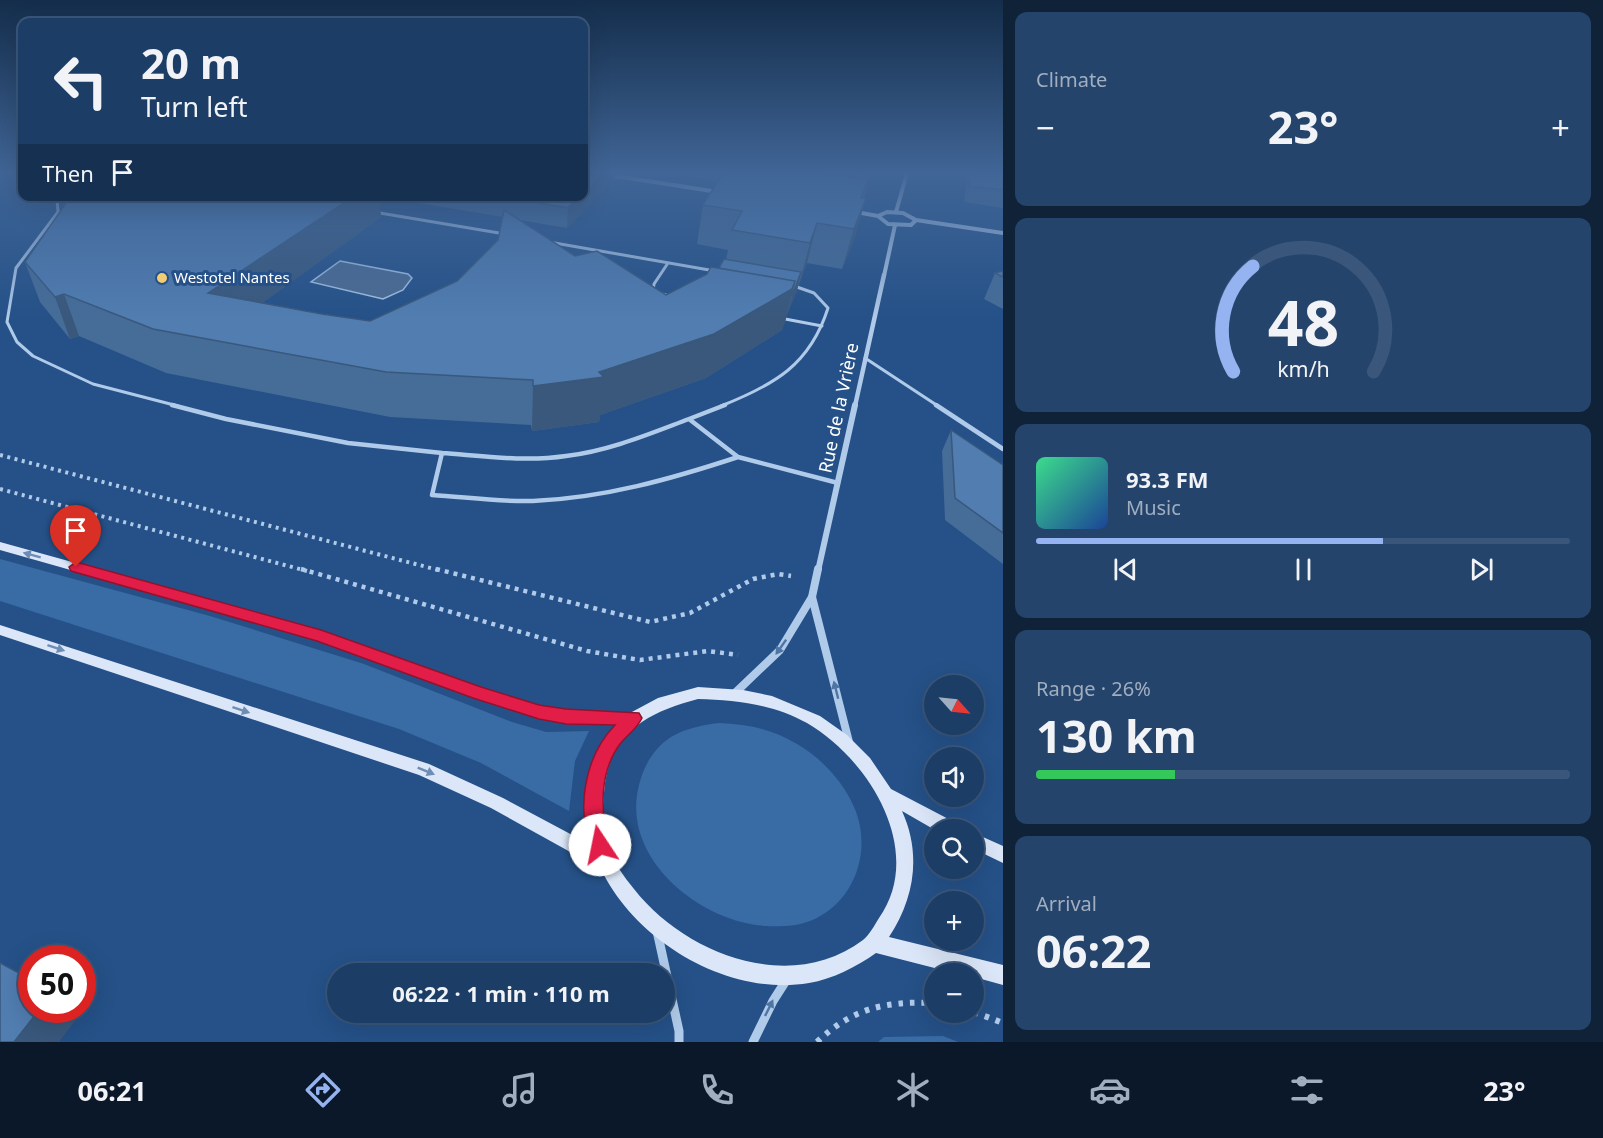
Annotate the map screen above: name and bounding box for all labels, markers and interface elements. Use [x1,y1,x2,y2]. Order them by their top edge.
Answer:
text: 20 m [141,34,241,91]
icon: left [42,42,120,120]
text: Climate [1036,66,1107,93]
text: Turn left [141,88,247,125]
text: 23° [1268,96,1338,157]
text: − [1036,105,1055,150]
text: + [1551,105,1570,150]
icon: arrive [106,156,139,189]
text: Then [42,158,94,188]
place label: Westotel Nantes [174,267,290,287]
marker: Westotel Nantes [155,271,169,285]
text: 48 [1267,279,1339,364]
street label: Rue de la Vrière [813,340,864,475]
text: km/h [1277,354,1329,383]
text: 93.3 FM [1126,464,1208,494]
text: Music [1126,494,1181,521]
pin [50,505,101,567]
icon: arrive [59,514,92,547]
one-way arrow [23,550,41,559]
icon: previous [1109,553,1142,586]
icon: pause [1287,553,1320,586]
icon: next [1465,553,1498,586]
one-way arrow [775,638,787,654]
one-way arrow [47,644,65,653]
north arrow [924,675,984,735]
map controls [924,675,984,1023]
text: Range · 26% [1036,675,1151,702]
one-way arrow [830,681,840,700]
one-way arrow [232,705,250,715]
text: 130 km [1036,705,1197,766]
button: sound [924,747,984,807]
one-way arrow [417,766,435,776]
position arrow [568,813,632,877]
button: search [924,819,984,879]
text: Arrival [1036,890,1097,917]
button: + [924,891,984,951]
text: 06:22 [1036,920,1152,981]
speed limit sign: 50 [18,945,96,1023]
button: − [924,963,984,1023]
text: 06:22 · 1 min · 110 m [392,978,610,1008]
one-way arrow [765,1000,774,1017]
icon: directions [302,1069,344,1111]
icon: music [499,1069,541,1111]
icon: phone [696,1069,738,1111]
icon: climate [892,1069,934,1111]
icon: car [1089,1069,1131,1111]
icon: filters [1286,1069,1328,1111]
text: 06:21 [77,1072,147,1109]
text: 23° [1483,1072,1526,1109]

